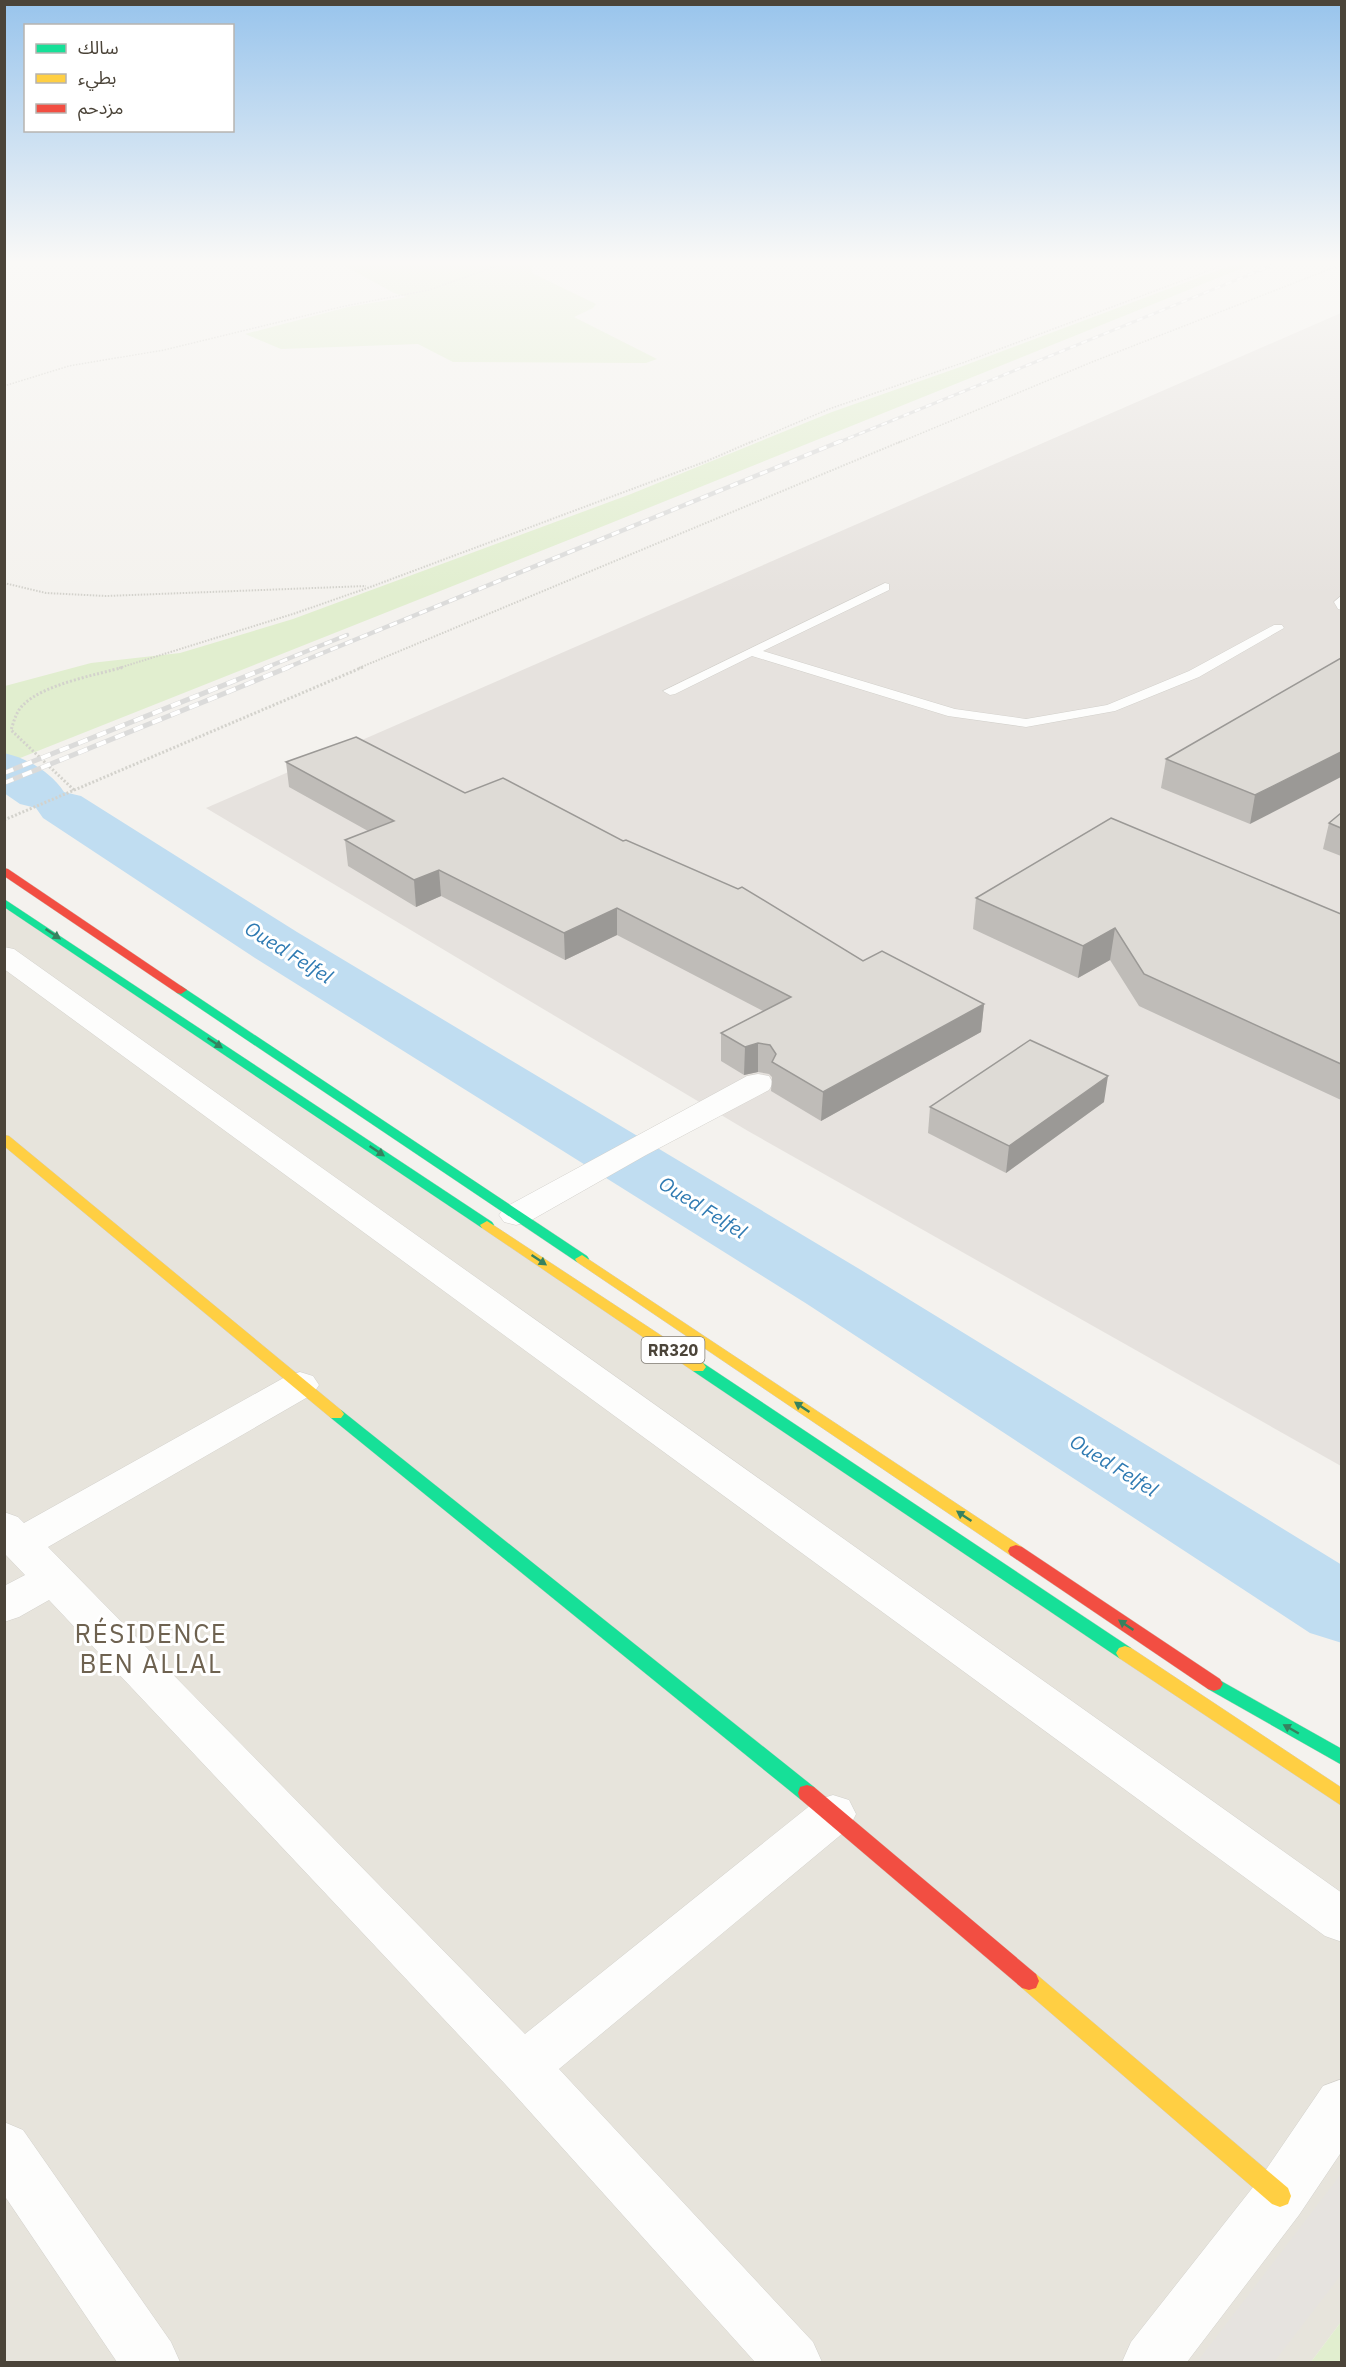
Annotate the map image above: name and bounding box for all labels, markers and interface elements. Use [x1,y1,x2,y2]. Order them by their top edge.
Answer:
legend [24,24,234,132]
text: سالك [78,36,119,59]
text: بطيء [78,66,116,91]
text: مزدحم [78,96,123,121]
water label: Oued Felfel [240,914,339,990]
one-way arrow [45,928,61,939]
one-way arrow [207,1037,223,1048]
one-way arrow [369,1146,385,1157]
water label: Oued Felfel [654,1169,753,1245]
one-way arrow [531,1254,547,1265]
road number: RR320 [642,1337,704,1363]
one-way arrow [794,1402,810,1413]
water label: Oued Felfel [1065,1427,1164,1503]
one-way arrow [956,1511,972,1522]
district label: RÉSIDENCE BEN ALLAL [74,1616,228,1680]
one-way arrow [1118,1619,1134,1630]
one-way arrow [1283,1723,1299,1734]

